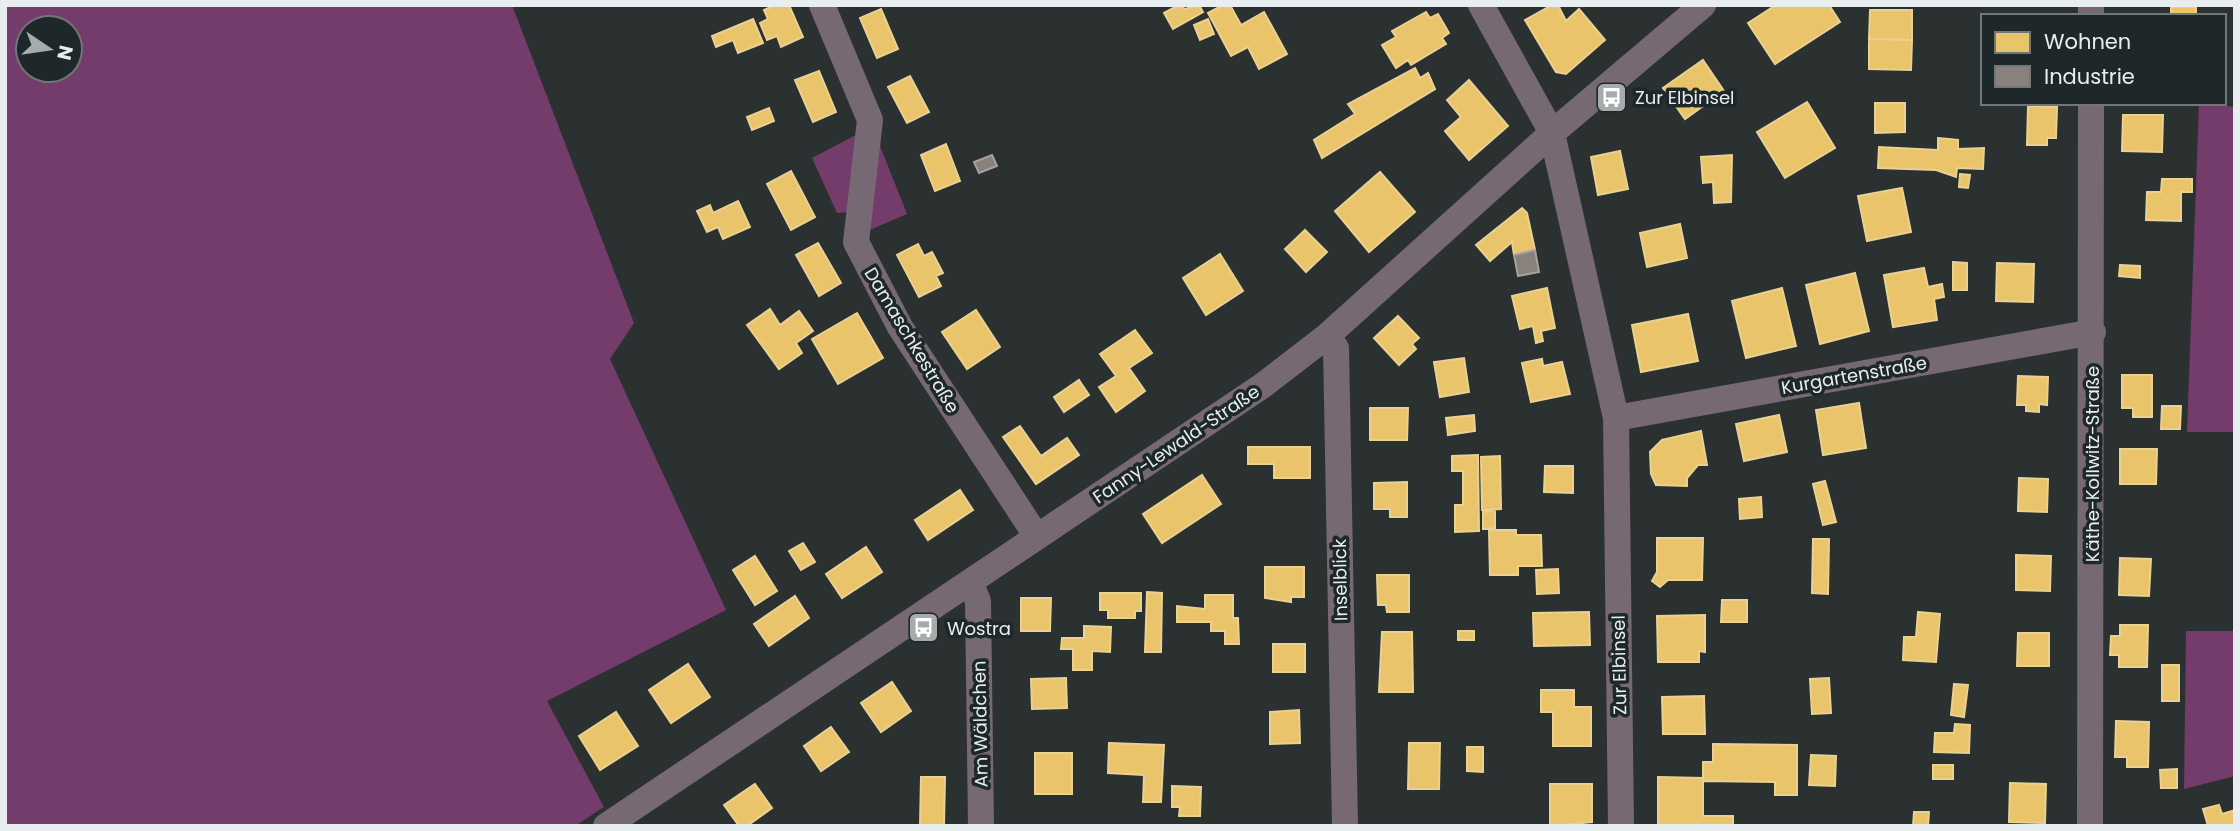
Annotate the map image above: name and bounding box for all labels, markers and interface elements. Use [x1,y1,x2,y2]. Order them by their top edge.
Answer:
north arrow [14,14,84,84]
legend [1981,14,2226,105]
text: Wohnen [2044,27,2131,56]
text: N [50,43,80,63]
text: Industrie [2044,62,2135,91]
bus stop icon: Zur Elbinsel [1595,80,1629,114]
place label: Zur Elbinsel [1635,85,1735,110]
street label: Damaschkestraße [859,262,965,418]
street label: Kurgartenstraße [1779,350,1929,400]
street label: Käthe-Kollwitz-Straße [2080,366,2105,562]
street label: Fanny-Lewald-Straße [1088,379,1264,509]
street label: Inselblick [1327,538,1353,621]
bus stop icon: Wostra [907,611,941,645]
street label: Zur Elbinsel [1606,615,1632,715]
place label: Wostra [947,616,1011,641]
street label: Am Wäldchen [966,660,994,788]

